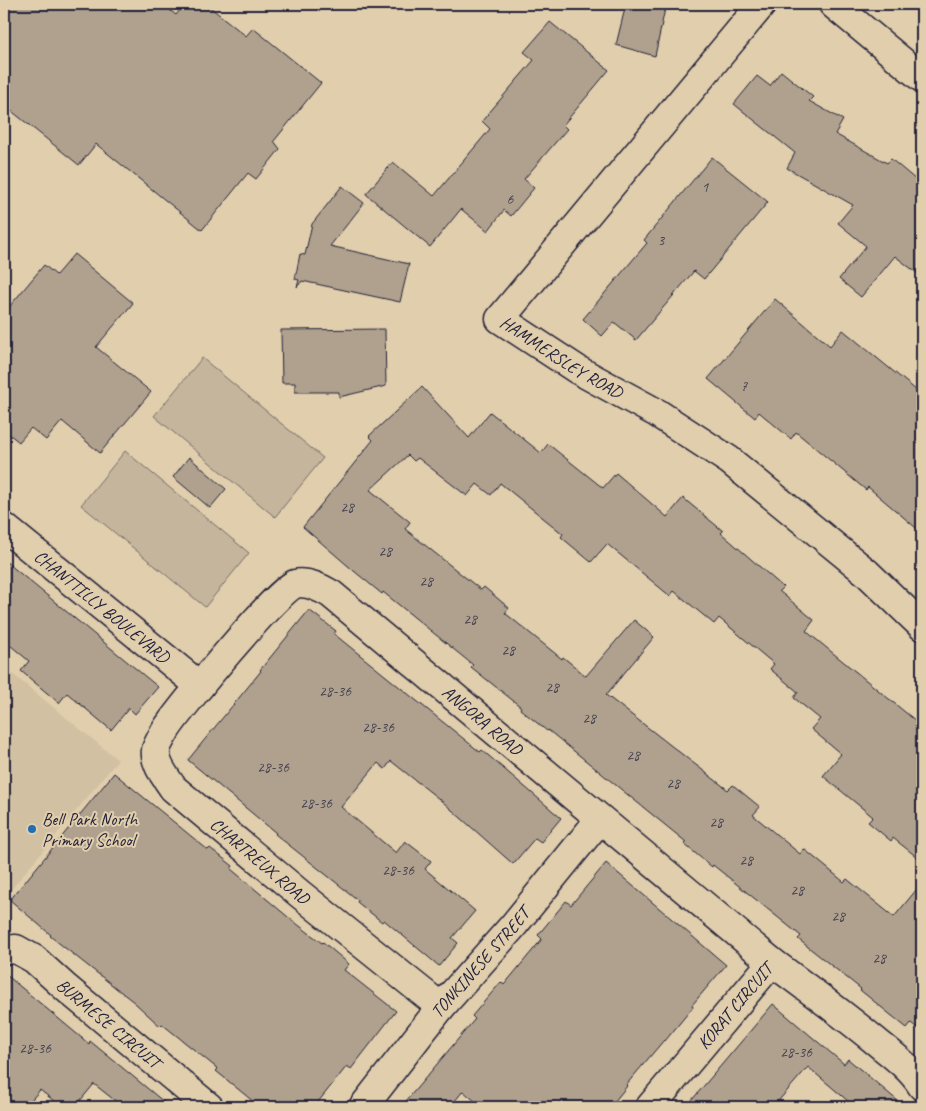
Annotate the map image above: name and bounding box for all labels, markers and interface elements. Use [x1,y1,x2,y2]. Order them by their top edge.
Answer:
house number: 1 [702,178,710,197]
house number: 6 [507,190,515,209]
house number: 3 [658,231,666,250]
street label: HAMMERSLEY ROAD [496,311,628,404]
house number: 7 [741,377,749,396]
house number: 28 [340,498,355,517]
house number: 28 [378,542,393,561]
street label: CHANTTILLY BOULEVARD [30,545,175,669]
house number: 28 [419,572,434,591]
house number: 28 [463,610,478,629]
house number: 28 [501,641,516,660]
house number: 28 [545,678,560,697]
street label: ANGORA ROAD [438,681,528,761]
house number: 28-36 [319,682,352,701]
house number: 28 [582,709,597,728]
house number: 28-36 [362,718,395,737]
house number: 28 [626,746,641,765]
house number: 28-36 [257,758,290,777]
house number: 28 [666,774,681,793]
house number: 28-36 [300,794,333,813]
place label: Bell Park North Primary School [42,808,139,851]
street label: CHARTREUX ROAD [206,813,315,910]
house number: 28 [709,813,724,832]
marker: Bell Park North Primary School [26,823,38,835]
house number: 28 [739,851,754,870]
house number: 28-36 [382,861,415,880]
house number: 28 [790,881,805,900]
street label: TONKINESE STREET [426,900,537,1022]
house number: 28 [831,907,846,926]
house number: 28 [872,949,887,968]
street label: KORAT CIRCUIT [692,956,780,1054]
street label: BURMESE CIRCUIT [52,974,168,1076]
house number: 28-36 [19,1039,52,1058]
house number: 28-36 [780,1043,813,1062]

